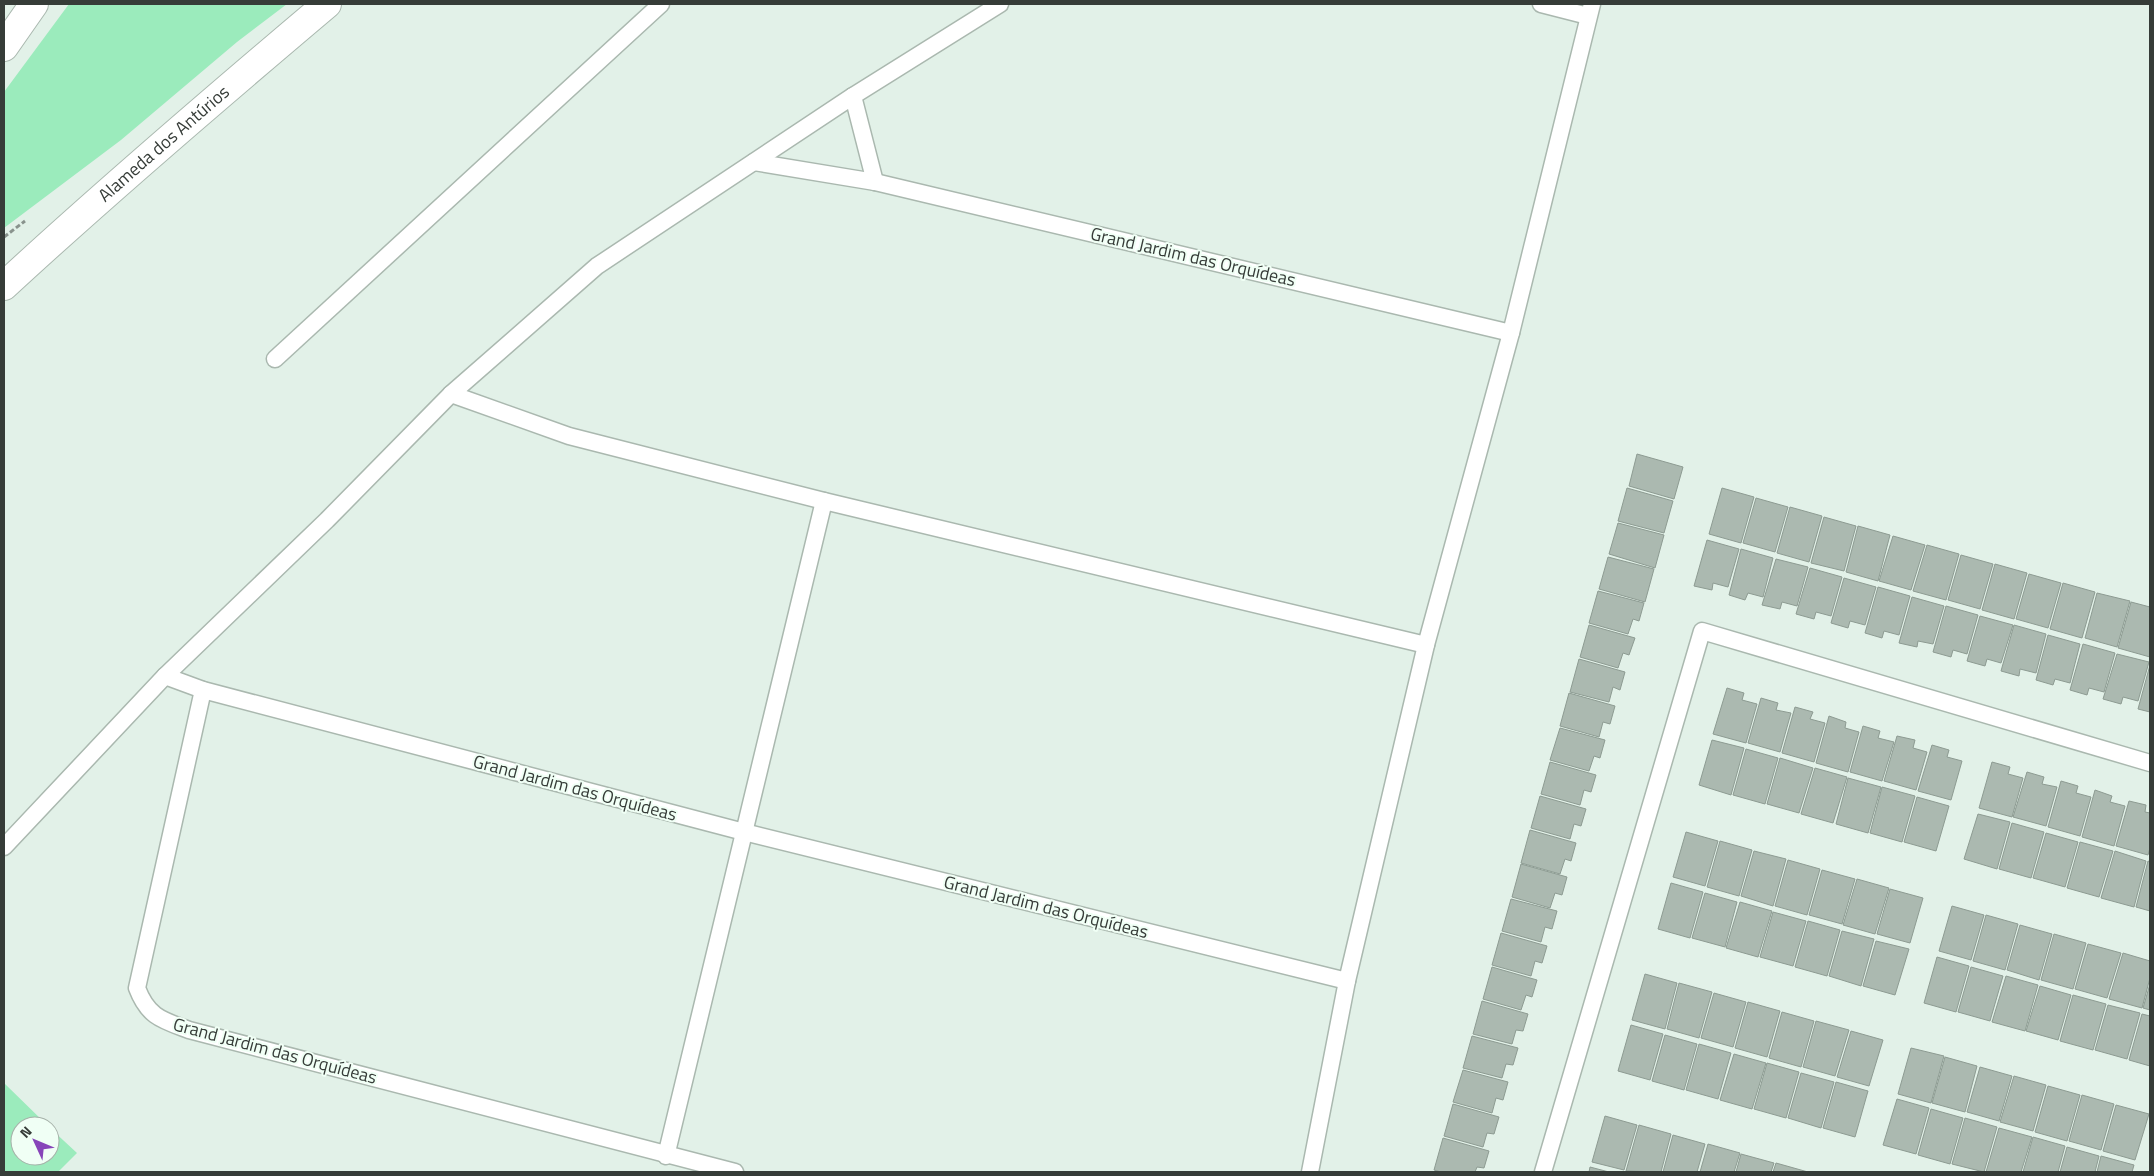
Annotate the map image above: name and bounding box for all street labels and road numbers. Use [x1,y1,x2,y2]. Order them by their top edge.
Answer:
street label: Alameda dos Antúrios [92,79,235,208]
street label: Grand Jardim das Orquídeas [1088,220,1298,293]
street label: Grand Jardim das Orquídeas [470,747,680,828]
street label: Grand Jardim das Orquídeas [941,868,1151,945]
street label: Grand Jardim das Orquídeas [170,1010,380,1091]

